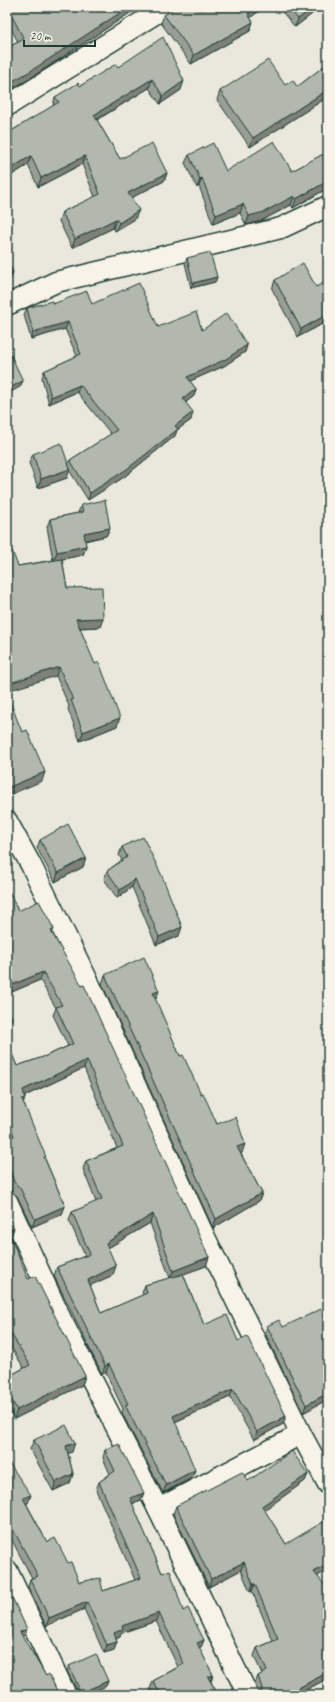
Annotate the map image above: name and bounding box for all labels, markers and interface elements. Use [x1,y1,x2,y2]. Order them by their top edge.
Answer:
scale bar [24,22,95,48]
text: 20 m [30,28,52,44]

